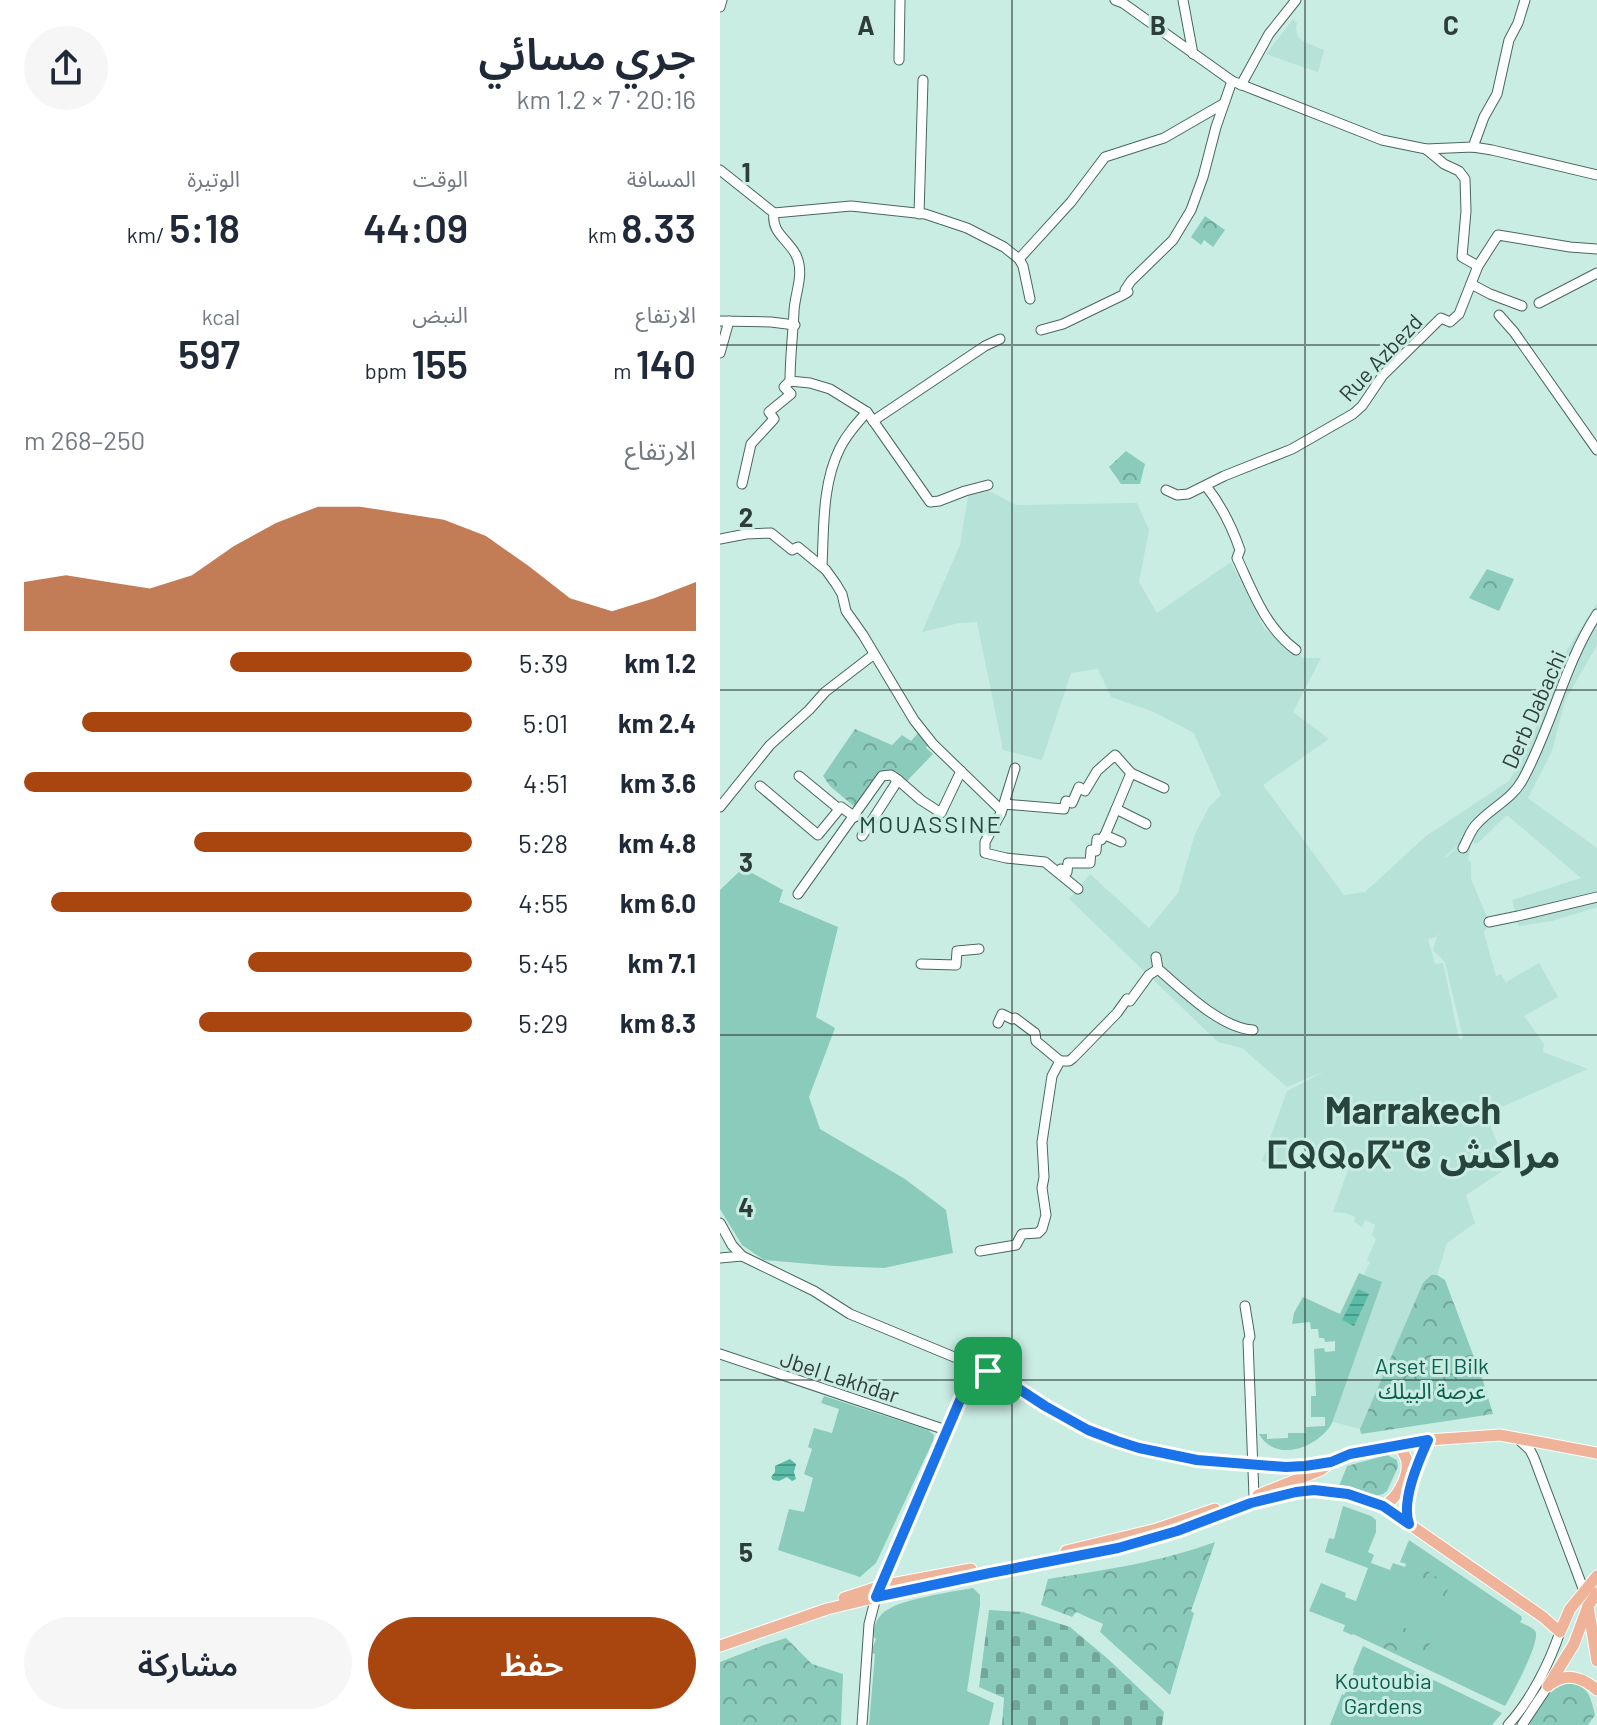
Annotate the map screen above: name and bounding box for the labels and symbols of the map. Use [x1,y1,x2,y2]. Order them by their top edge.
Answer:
text: A [857,9,875,40]
text: B [1150,9,1166,40]
text: C [1443,9,1459,40]
text: 1 [741,156,751,187]
street label: Rue Azbezd [1333,308,1427,406]
text: 2 [739,501,753,532]
street label: Derb Dabachi [1495,646,1571,772]
district label: MOUASSINE [859,809,1003,838]
text: 3 [739,846,753,877]
district label: Marrakech ⵎⵕⵕⴰⴽⵯⵛ مراكش [1266,1086,1560,1177]
text: 4 [738,1191,754,1222]
pin [954,1337,1022,1405]
street label: Jbel Lakhdar [777,1345,903,1407]
park label: Arset El Bilk عرصة البيلك [1375,1352,1489,1404]
text: 5 [739,1536,753,1567]
park label: Koutoubia Gardens [1334,1667,1432,1718]

